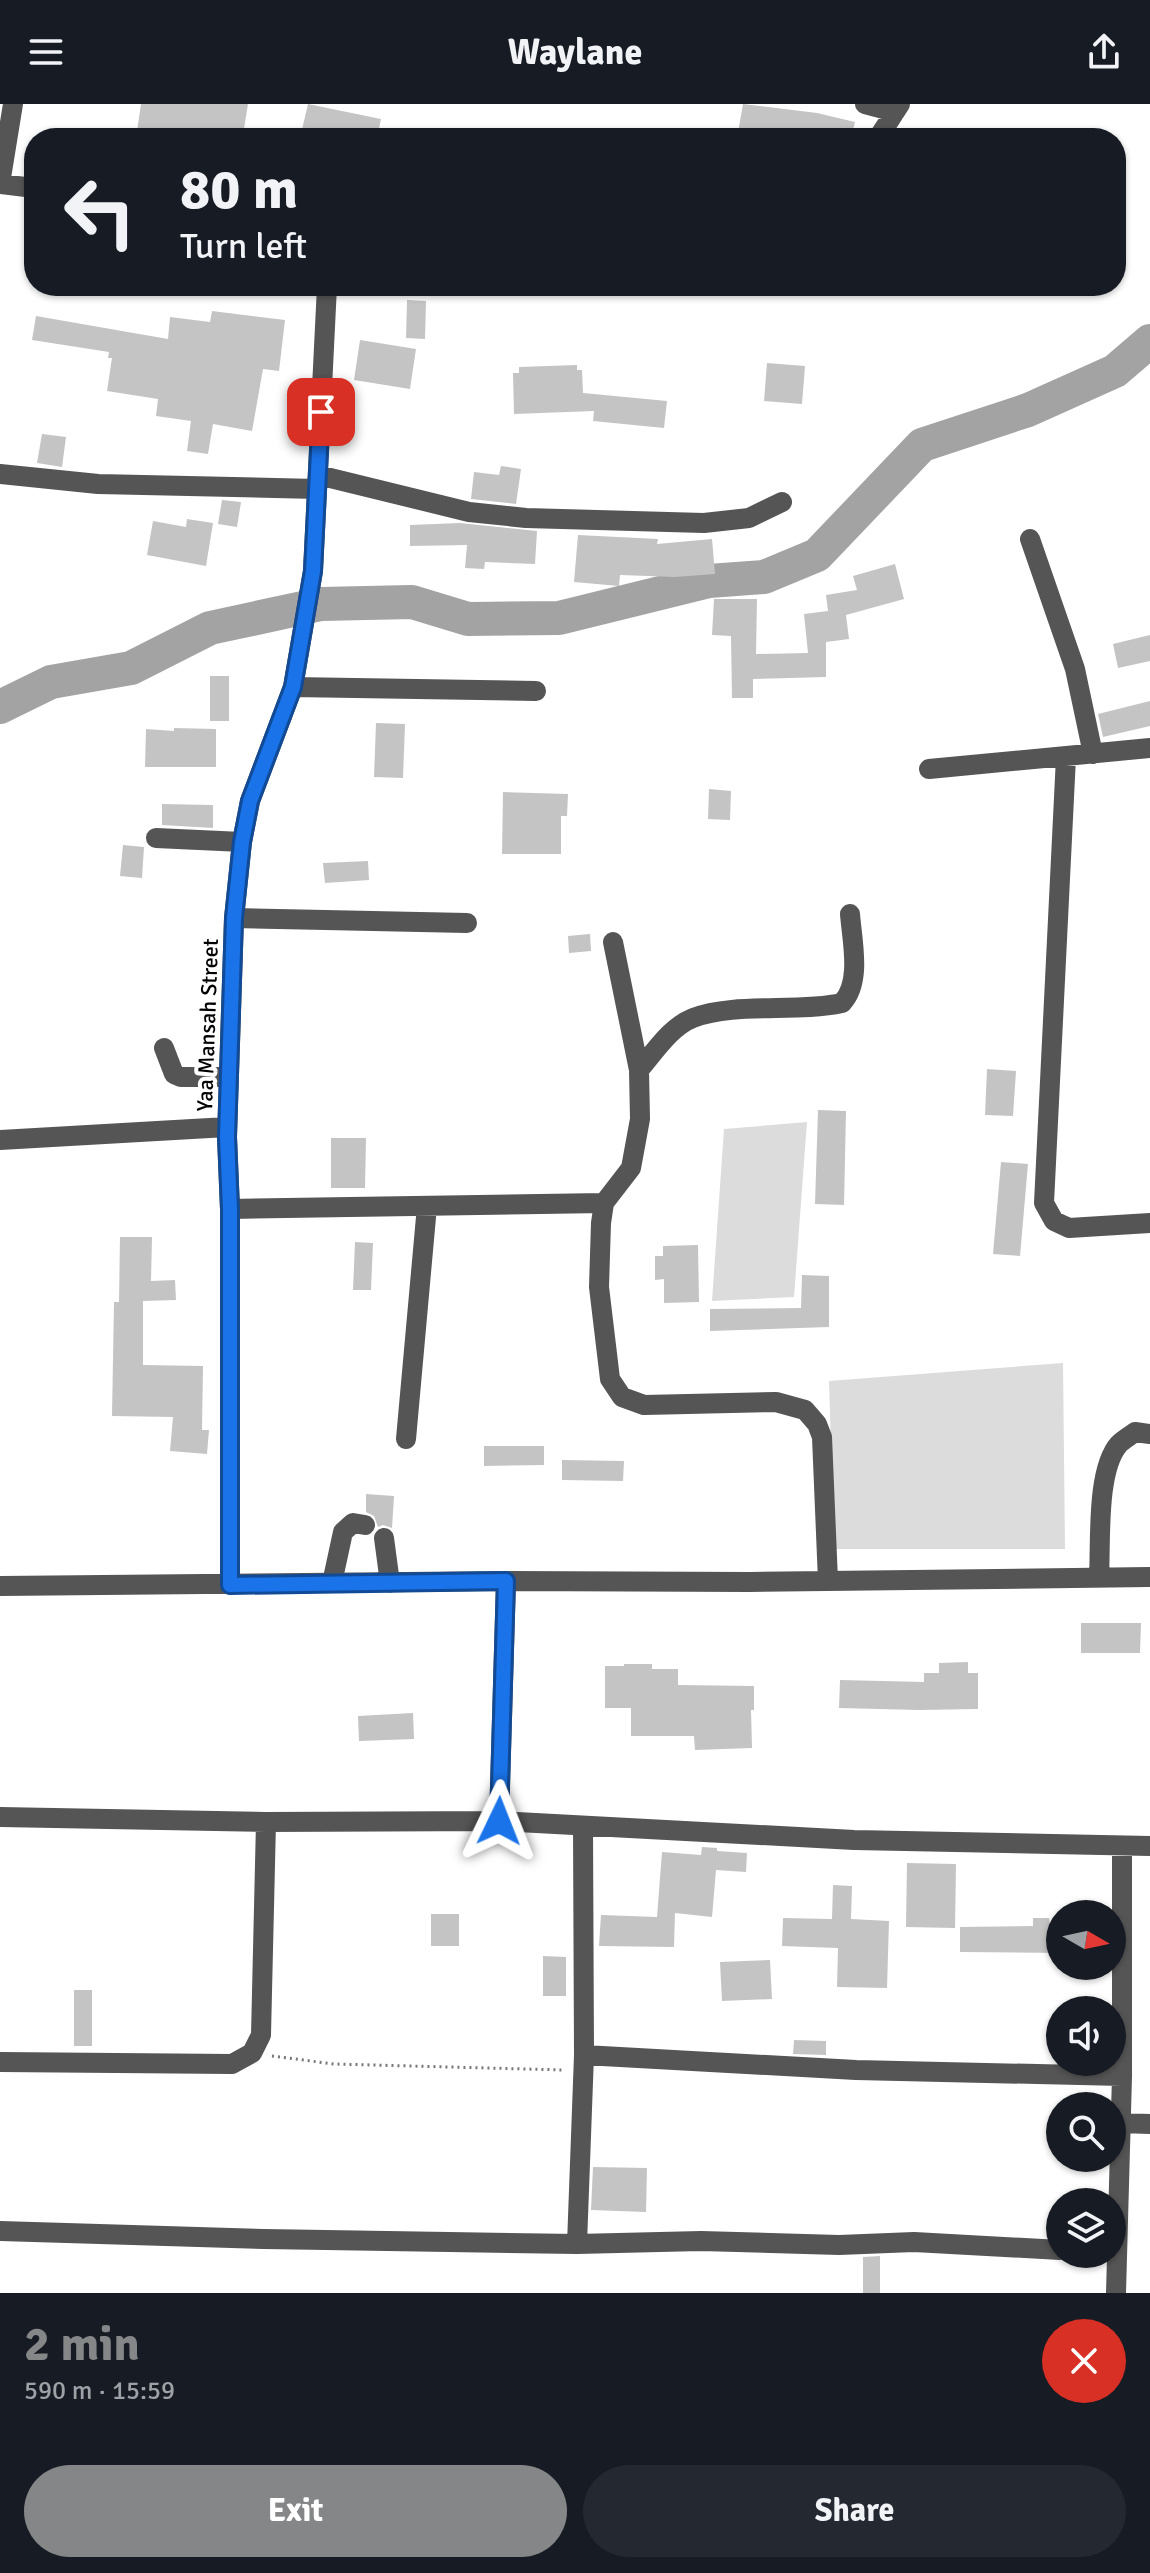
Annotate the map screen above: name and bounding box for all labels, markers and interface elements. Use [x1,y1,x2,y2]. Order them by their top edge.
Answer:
icon: menu [24,30,68,74]
text: Waylane [508,30,642,75]
icon: share [1082,30,1126,74]
text: 80 m [180,155,298,224]
icon: left [48,160,152,264]
text: Turn left [180,224,307,269]
pin [287,378,355,446]
icon: arrive [299,390,343,434]
street label: Yaa Mansah Street [191,938,224,1112]
position arrow [457,1779,541,1863]
north arrow [1046,1900,1126,1980]
map controls [1046,1900,1126,2268]
button: sound [1046,1996,1126,2076]
button: search [1046,2092,1126,2172]
button: layers [1046,2188,1126,2268]
text: 2 min [24,2315,140,2374]
button: close [1042,2319,1126,2403]
text: 590 m · 15:59 [24,2375,175,2407]
button: Exit [24,2465,567,2557]
button: Share [583,2465,1126,2557]

